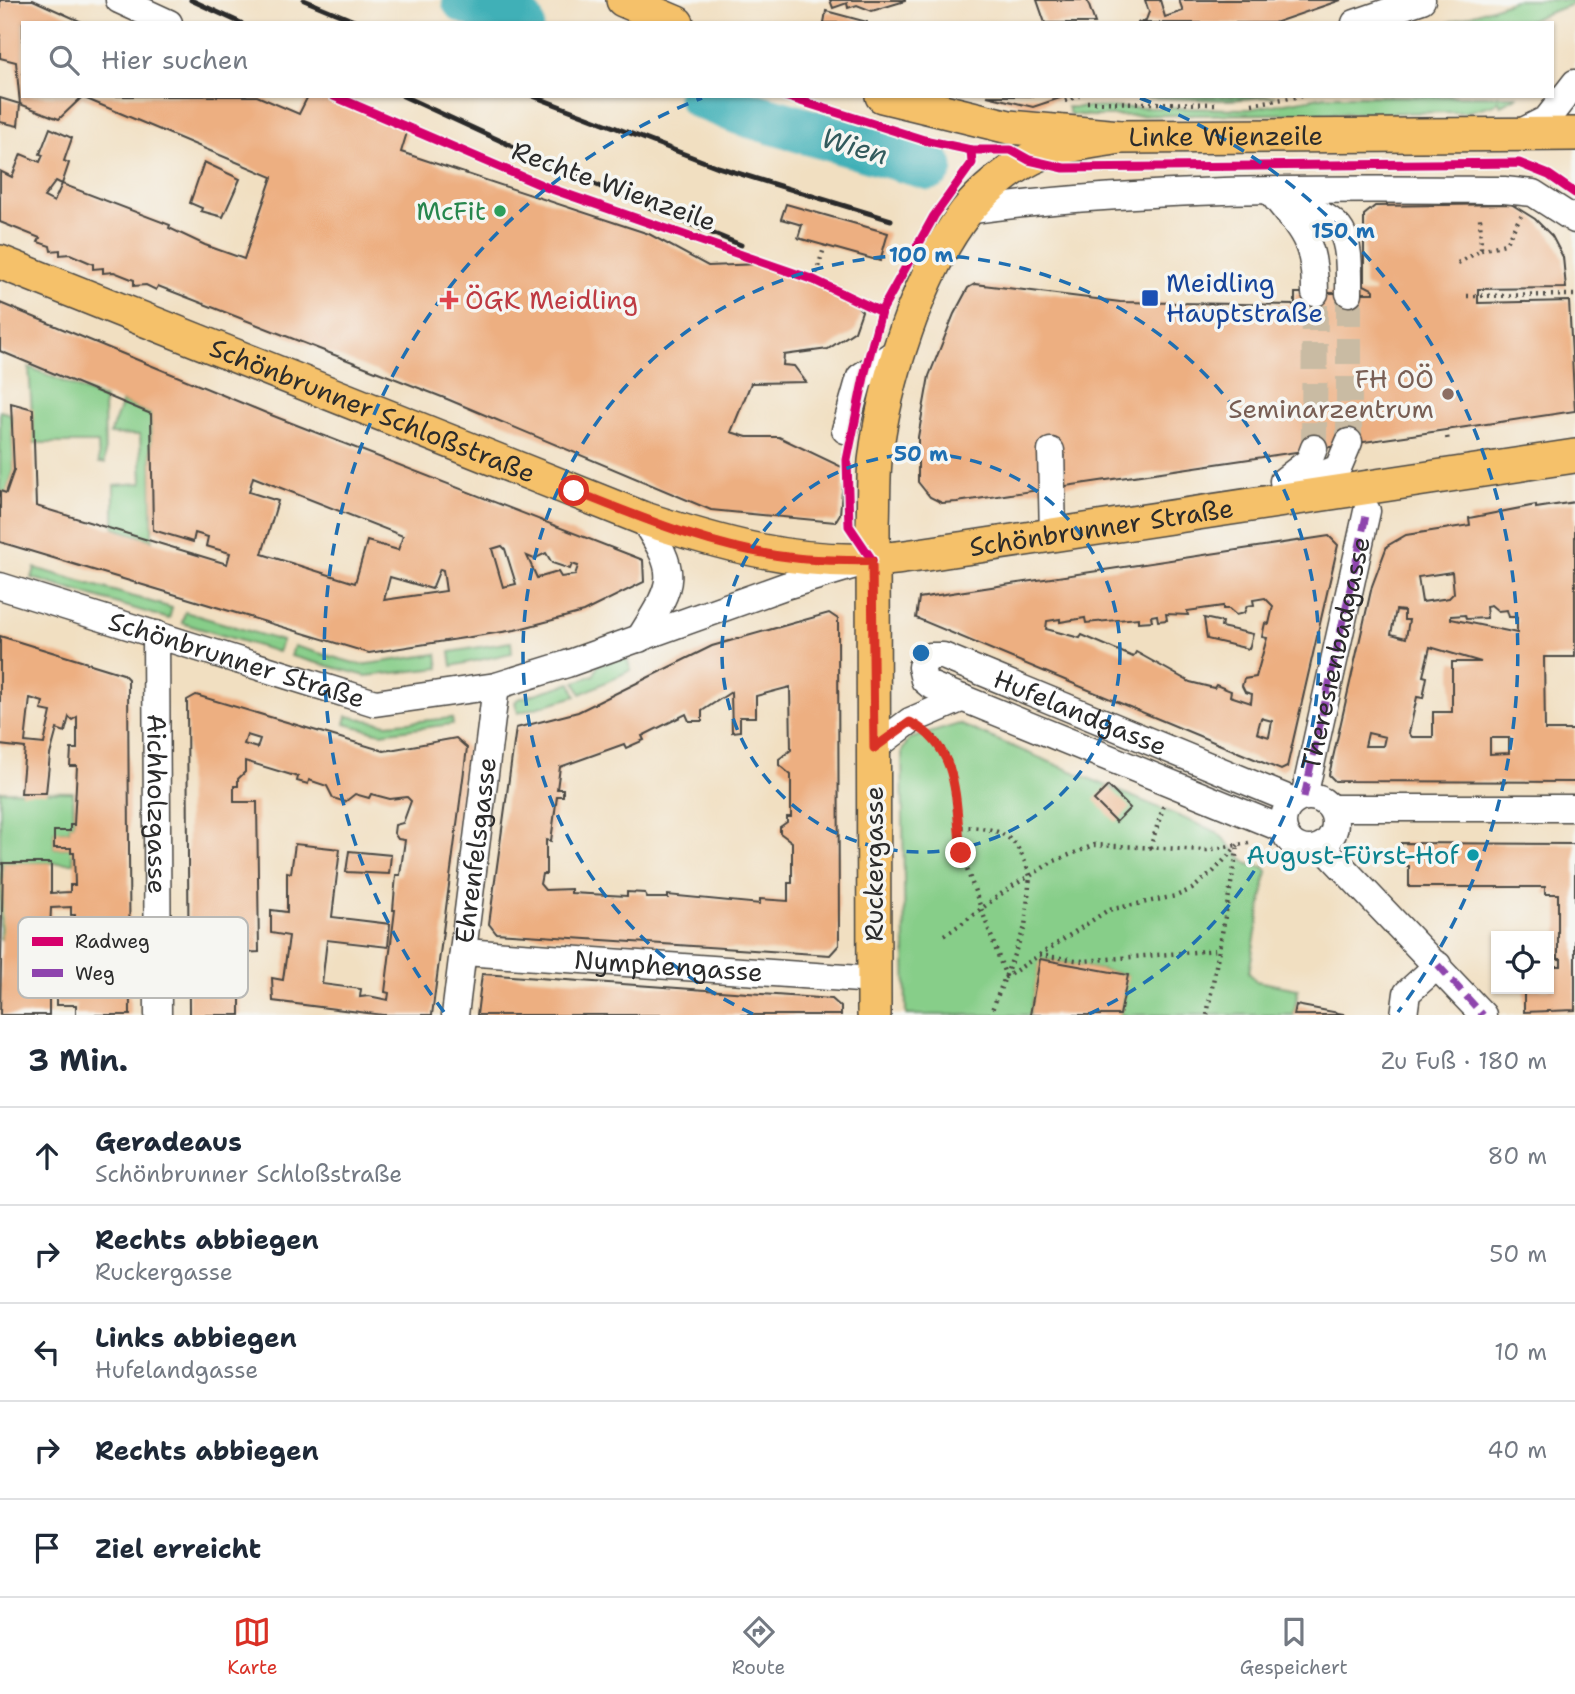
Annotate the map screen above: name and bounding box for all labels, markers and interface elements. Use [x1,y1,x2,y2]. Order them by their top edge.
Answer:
search box [21,21,1554,98]
icon: search [45,41,83,79]
text: Hier suchen [101,42,248,77]
water label: Wien [817,118,893,174]
street label: Linke Wienzeile [1128,118,1323,154]
street label: Rechte Wienzeile [507,132,721,239]
place label: McFit [416,193,486,228]
marker: McFit [492,203,508,219]
text: 150 m [1311,217,1375,245]
text: 100 m [889,241,953,269]
place label: Meidling Hauptstraße [1166,265,1323,330]
place label: ÖGK Meidling [465,282,638,317]
marker: Meidling Hauptstraße [1140,288,1160,308]
marker: ÖGK Meidling [439,290,459,310]
street label: Schönbrunner Schloßstraße [205,329,541,491]
place label: FH OÖ Seminarzentrum [1228,361,1434,426]
marker: FH OÖ Seminarzentrum [1440,386,1456,402]
text: 50 m [894,440,948,468]
route start [558,475,589,506]
street label: Schönbrunner Straße [967,490,1236,564]
street label: Theresienbadgasse [1292,533,1378,774]
street label: Schönbrunner Straße [104,603,369,716]
centre of rings [909,641,933,665]
street label: Hufelandgasse [988,661,1172,764]
street label: Aichholzgasse [139,714,175,894]
street label: Ehrenfelsgasse [446,755,504,945]
street label: Ruckergasse [856,786,891,942]
route end [945,837,976,868]
place label: August-Fürst-Hof [1246,837,1460,872]
marker: August-Fürst-Hof [1465,847,1481,863]
legend [18,917,248,998]
text: Radweg [75,929,150,954]
map controls [1491,931,1554,994]
button: locate [1491,931,1554,994]
street label: Nymphengasse [573,942,764,989]
text: Weg [75,961,115,986]
text: 3 Min. [28,1040,128,1081]
text: Zu Fuß · 180 m [1381,1046,1547,1076]
text: Geradeaus [95,1124,242,1159]
icon: ahead [28,1137,66,1175]
text: 80 m [1488,1141,1547,1171]
text: Schönbrunner Schloßstraße [95,1159,402,1189]
text: Rechts abbiegen [95,1222,319,1257]
icon: right [28,1235,66,1273]
text: 50 m [1489,1239,1547,1269]
text: Ruckergasse [95,1257,233,1287]
text: Links abbiegen [95,1320,297,1355]
icon: left [28,1333,66,1371]
text: 10 m [1494,1337,1547,1367]
text: Hufelandgasse [95,1355,258,1385]
icon: right [28,1431,66,1469]
text: Rechts abbiegen [95,1433,319,1468]
text: 40 m [1487,1435,1547,1465]
icon: arrive [28,1529,66,1567]
text: Ziel erreicht [95,1531,261,1566]
tab: Karte [227,1613,277,1680]
tab: Route [732,1613,785,1680]
tab: Gespeichert [1240,1613,1348,1680]

